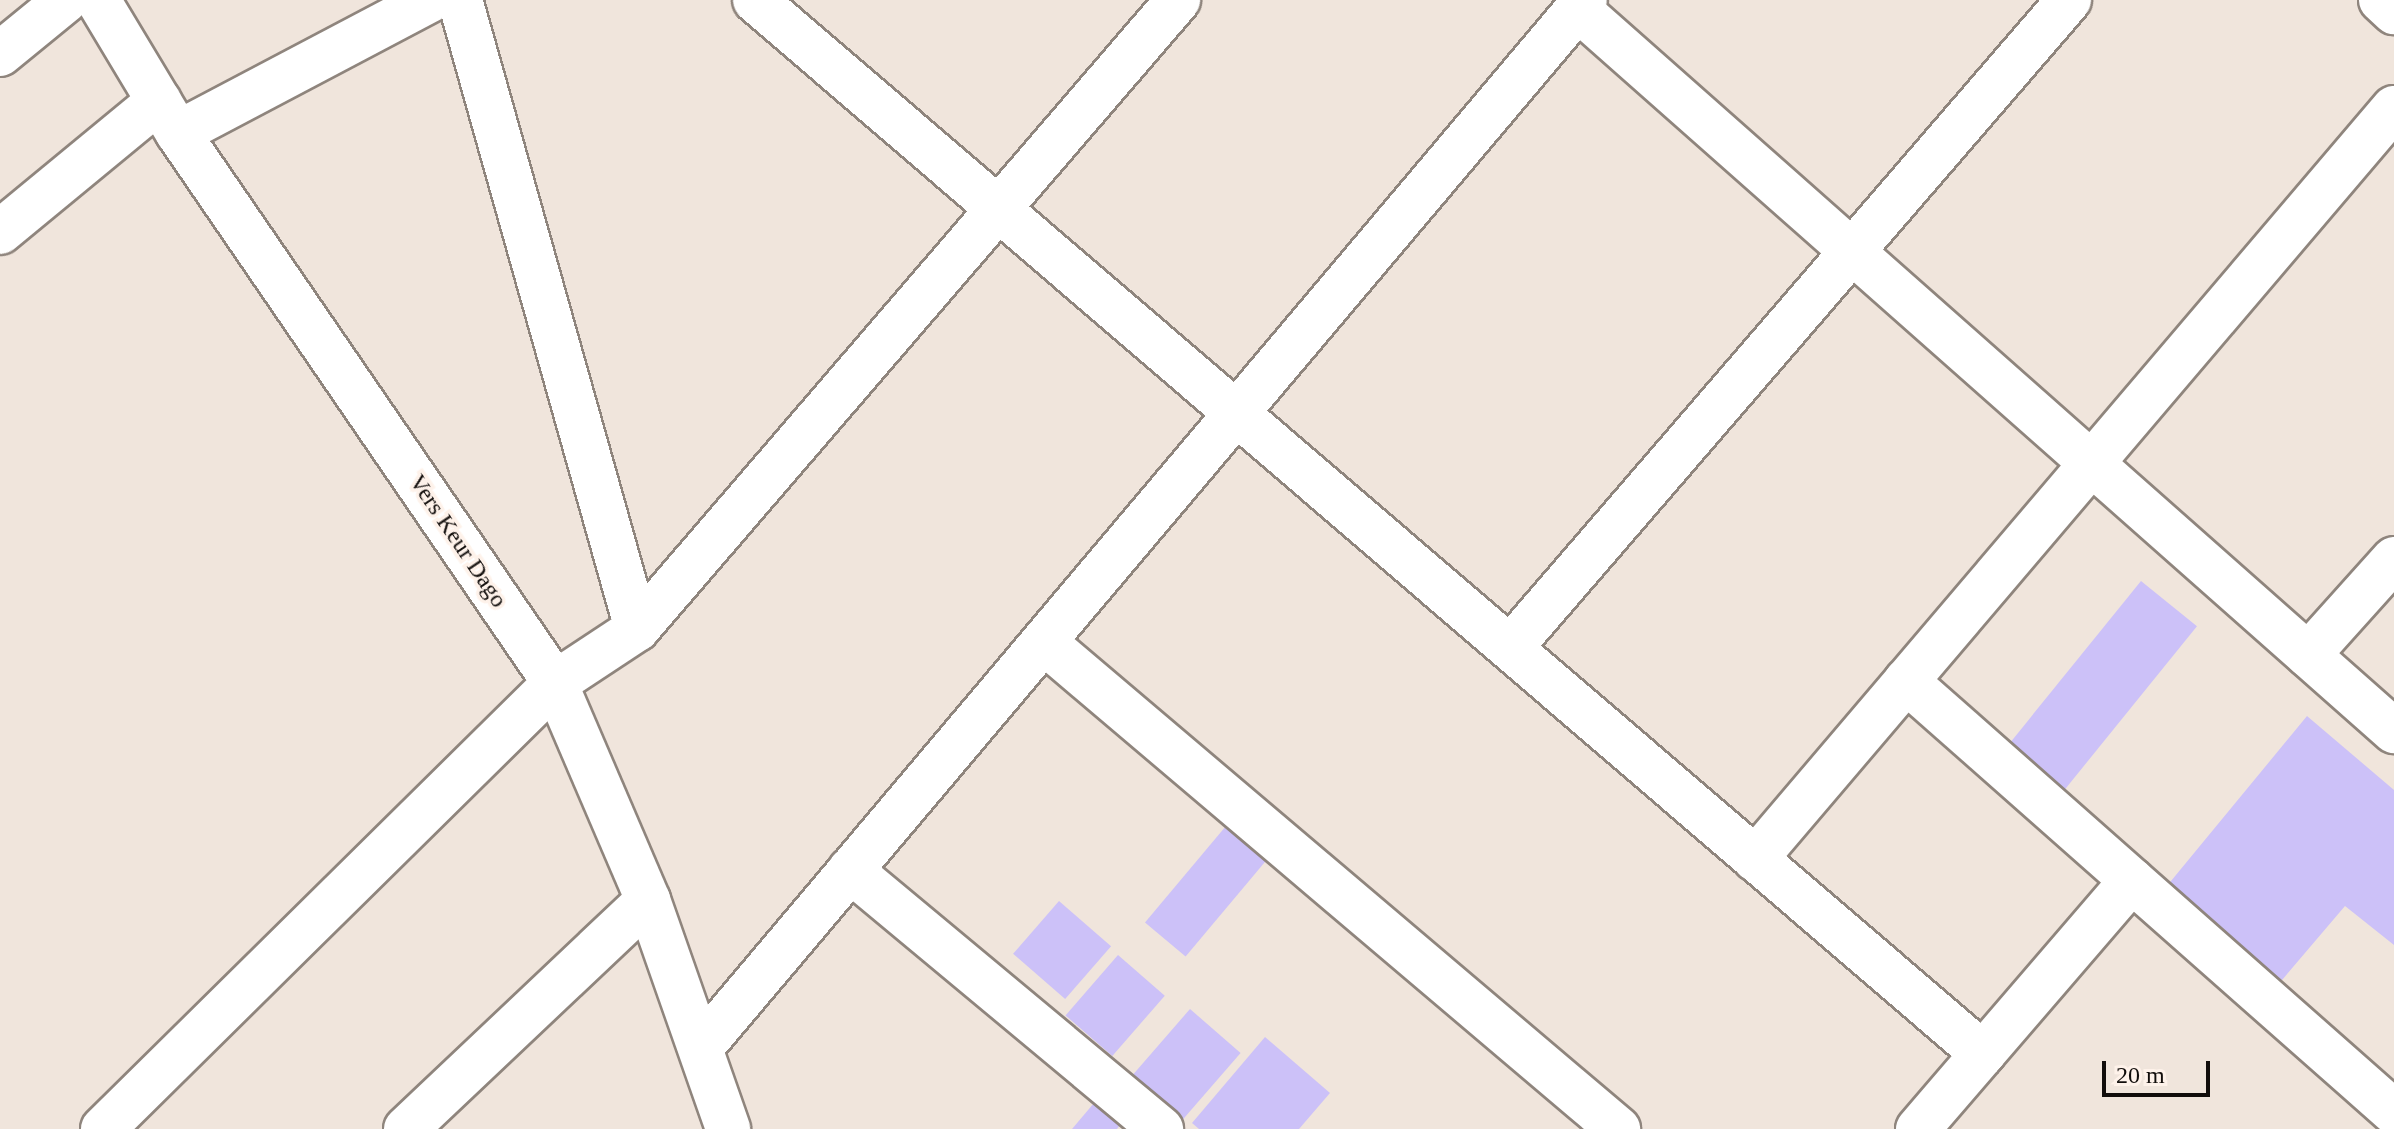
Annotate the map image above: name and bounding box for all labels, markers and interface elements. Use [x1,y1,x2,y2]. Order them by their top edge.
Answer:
street label: Vers Keur Dago [403,469,513,613]
scale bar [2106,1045,2214,1095]
text: 20 m [2116,1062,2165,1088]

